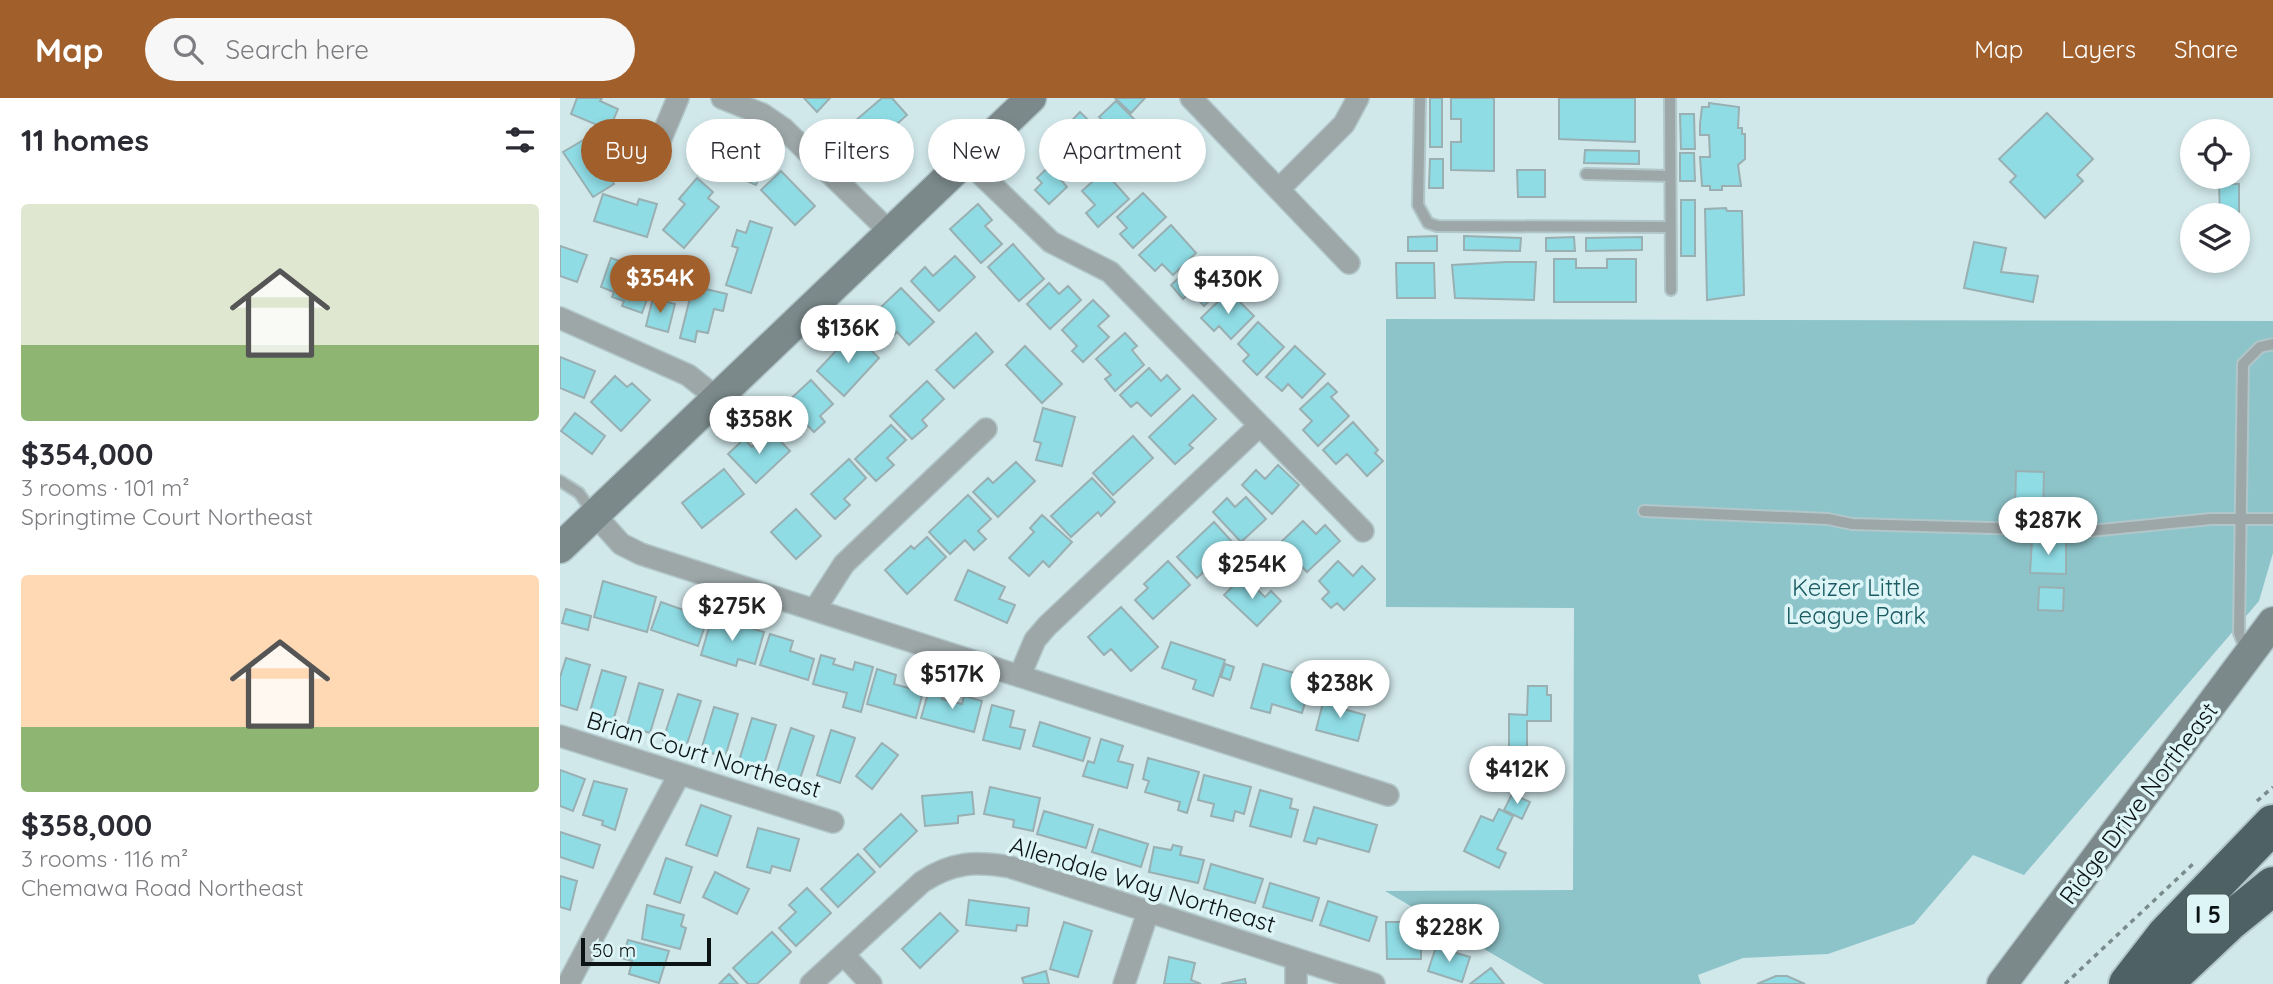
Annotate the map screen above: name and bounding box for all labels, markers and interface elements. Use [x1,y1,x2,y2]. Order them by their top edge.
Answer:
search box [145,18,635,81]
text: Map [35,29,103,70]
icon: search [169,30,207,68]
text: Search here [225,33,369,66]
text: Map [1974,34,2023,64]
text: Layers [2061,34,2136,64]
text: Share [2174,34,2238,64]
chip: Buy [581,119,672,182]
chip: Rent [686,119,785,182]
chip: Filters [799,119,914,182]
chip: New [928,119,1025,182]
chip: Apartment [1039,119,1206,182]
map controls [2180,119,2250,273]
button: locate [2180,119,2250,189]
text: 11 homes [21,121,149,159]
icon: filters [501,121,539,159]
button: layers [2180,203,2250,273]
icon: home [217,250,343,376]
pin: $354K [611,256,709,315]
pin: $430K [1179,256,1277,316]
text: $354K [626,263,694,292]
text: $430K [1194,264,1262,293]
pin: $136K [799,306,897,365]
text: $136K [817,313,879,342]
pin: $358K [710,396,808,456]
text: $358K [726,404,793,433]
text: $354,000 [21,435,153,473]
text: 3 rooms · 101 m² [21,473,190,502]
pin: $287K [1999,498,2097,557]
text: Springtime Court Northeast [21,502,313,531]
text: $287K [2014,505,2082,534]
pin: $254K [1203,542,1301,601]
text: $254K [1218,549,1286,578]
park label: Keizer Little League Park [1786,572,1926,630]
pin: $275K [683,584,781,643]
text: $275K [698,591,766,620]
icon: home [217,621,343,747]
pin: $517K [903,652,1001,711]
text: $517K [920,659,984,688]
pin: $238K [1291,660,1389,720]
text: $238K [1307,668,1373,697]
street label: Ridge Drive Northeast [2052,696,2224,910]
street label: Brian Court Northeast [583,704,825,804]
pin: $412K [1468,746,1566,806]
text: $412K [1485,754,1549,783]
text: $358,000 [21,806,152,844]
street label: Allendale Way Northeast [1006,829,1280,939]
text: 3 rooms · 116 m² [21,844,188,873]
text: Chemawa Road Northeast [21,873,304,902]
road number: I 5 [2187,894,2229,934]
pin: $228K [1400,904,1498,964]
text: $228K [1415,912,1483,941]
scale bar [581,935,710,967]
text: 50 m [592,938,636,962]

